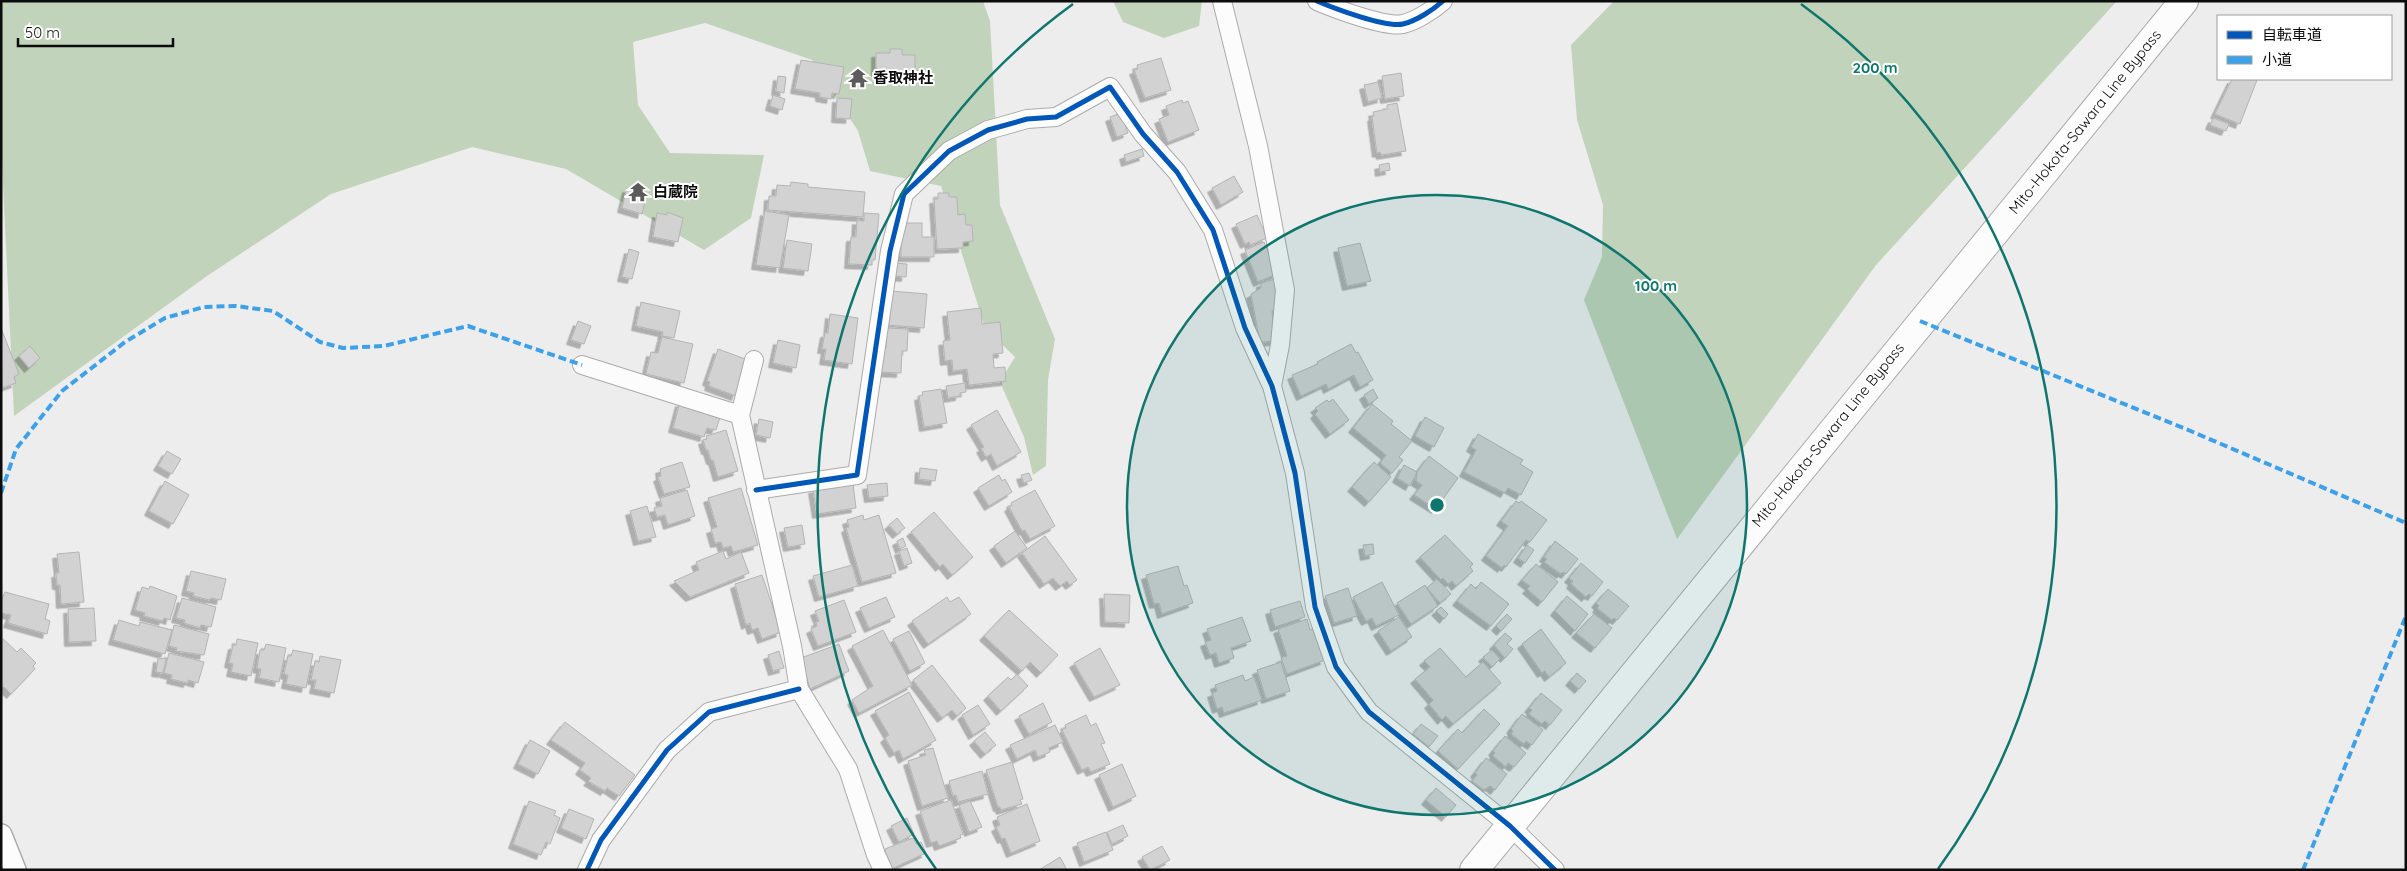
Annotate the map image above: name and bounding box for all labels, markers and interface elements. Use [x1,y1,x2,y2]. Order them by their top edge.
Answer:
scale bar [18,15,172,47]
legend [2217,15,2392,80]
text: 50 m [25,23,60,42]
text: 自転車道 [2262,25,2322,44]
street label: Mito-Hokota-Sawara Line Bypass [2004,26,2165,218]
text: 小道 [2262,50,2292,69]
text: 200 m [1853,58,1898,77]
temple icon: 香取神社 [847,67,869,89]
place label: 香取神社 [873,68,933,87]
temple icon: 白蔵院 [627,181,649,203]
place label: 白蔵院 [653,182,698,201]
text: 100 m [1635,276,1677,295]
street label: Mito-Hokota-Sawara Line Bypass [1747,339,1908,531]
centre of rings [1428,496,1446,514]

